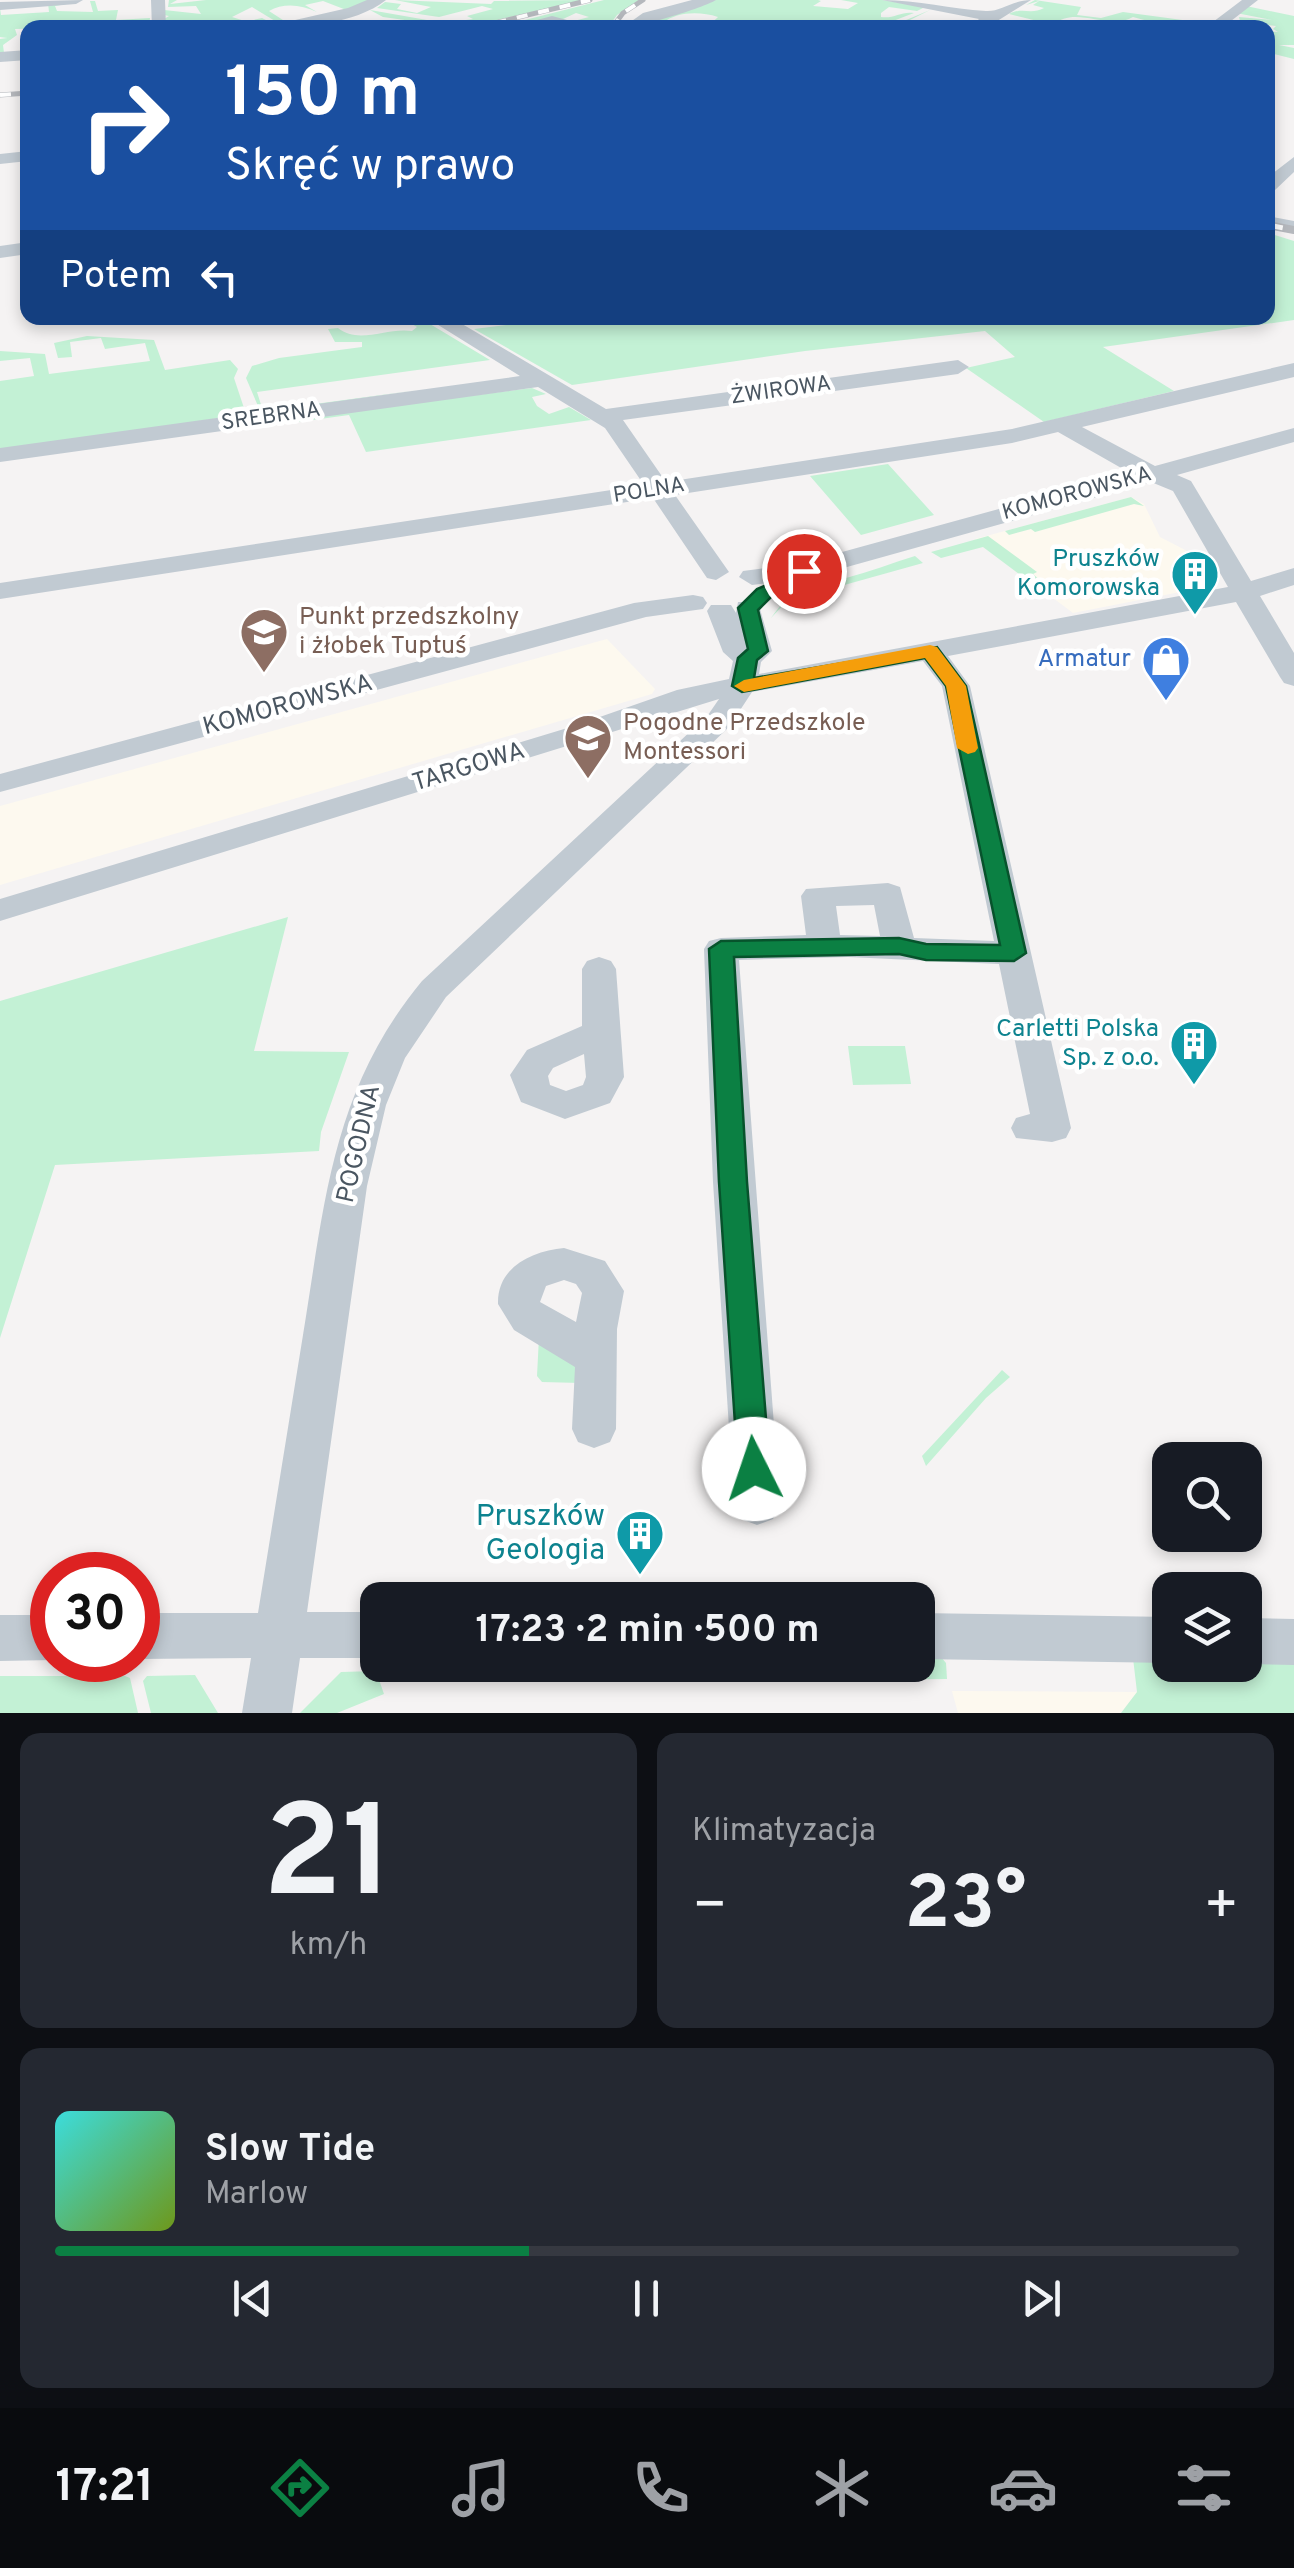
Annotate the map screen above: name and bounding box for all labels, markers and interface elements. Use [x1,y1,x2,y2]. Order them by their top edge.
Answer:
text: 150 m [225,52,420,141]
icon: right [60,60,190,190]
text: Skręć w prawo [225,139,515,196]
icon: left [192,250,247,305]
text: Potem [60,253,172,302]
street label: ŻWIROWA [729,369,833,411]
street label: SREBRNA [220,397,322,437]
street label: KOMOROWSKA [999,461,1155,527]
street label: POLNA [611,472,687,510]
pin [762,529,847,614]
icon: arrive [777,544,832,599]
place label: Pruszków Komorowska [1017,544,1160,605]
building icon: Pruszków Komorowska [1169,548,1221,616]
place label: Punkt przedszkolny i żłobek Tuptuś [299,602,519,663]
school or university icon: Punkt przedszkolny i żłobek Tuptuś [238,606,290,674]
shop icon: Armatur [1140,634,1192,702]
place label: Armatur [1038,644,1131,676]
street label: KOMOROWSKA [199,668,377,744]
place label: Pogodne Przedszkole Montessori [623,708,865,769]
school or university icon: Pogodne Przedszkole Montessori [562,712,614,780]
street label: TARGOWA [409,736,529,800]
place label: Carletti Polska Sp. z o.o. [996,1014,1159,1075]
building icon: Carletti Polska Sp. z o.o. [1168,1018,1220,1086]
street label: POGODNA [331,1082,389,1206]
position arrow [702,1417,806,1521]
map controls [1152,1442,1262,1682]
button: search [1152,1442,1262,1552]
place label: Pruszków Geologia [476,1499,605,1570]
building icon: Pruszków Geologia [614,1508,666,1576]
speed limit sign: 30 [30,1552,160,1682]
button: layers [1152,1572,1262,1682]
text: 17:23 · 2 min · 500 m [475,1607,820,1656]
text: 21 [263,1778,394,1943]
text: Klimatyzacja [692,1812,876,1852]
text: 23° [904,1860,1027,1955]
text: − [692,1873,727,1943]
text: + [1204,1873,1239,1943]
text: km/h [290,1926,367,1966]
text: Slow Tide [205,2126,375,2175]
text: Marlow [205,2175,308,2215]
icon: previous [225,2271,280,2326]
icon: pause [619,2271,674,2326]
icon: next [1014,2271,1069,2326]
icon: directions [265,2453,335,2523]
icon: music [446,2453,516,2523]
icon: phone [626,2453,696,2523]
icon: climate [807,2453,877,2523]
icon: car [988,2453,1058,2523]
icon: filters [1169,2453,1239,2523]
text: 17:21 [55,2460,154,2517]

